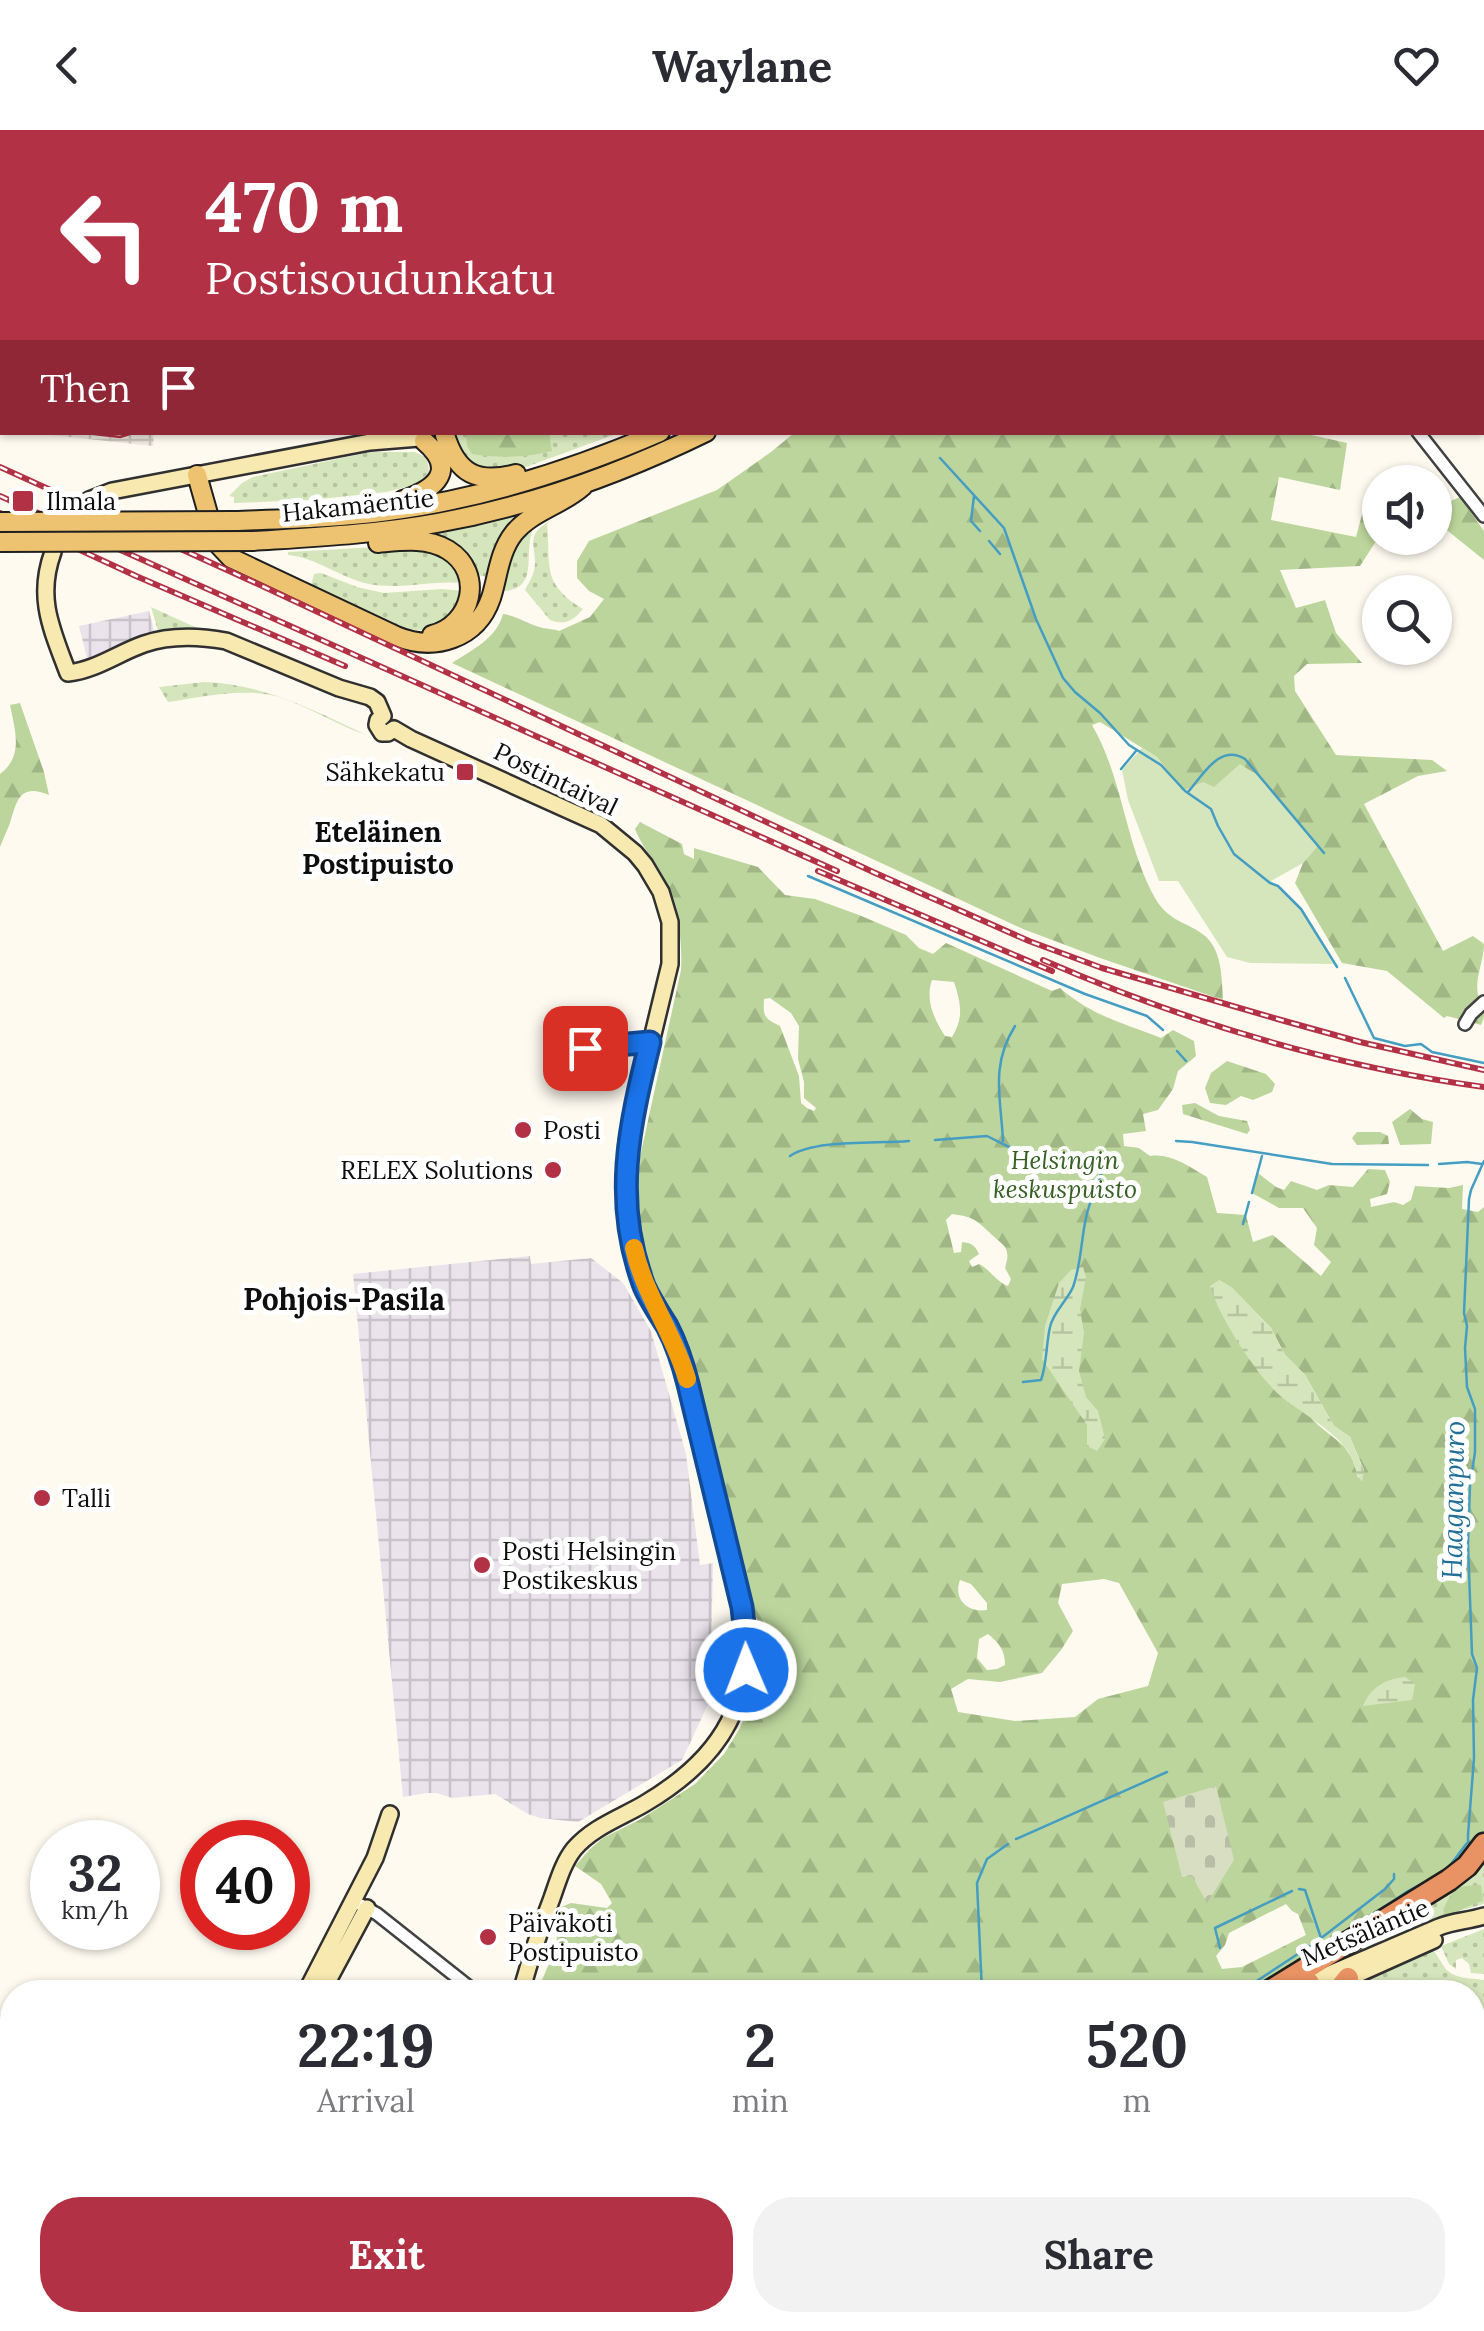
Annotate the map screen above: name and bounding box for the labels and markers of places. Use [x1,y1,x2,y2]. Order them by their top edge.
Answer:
place label: Ilmala [46,485,116,517]
marker: Ilmala [10,488,36,514]
place label: Sähkekatu [325,756,445,788]
marker: Sähkekatu [454,761,476,783]
pin [543,1006,628,1091]
place label: Posti [543,1114,601,1146]
marker: Posti [512,1119,534,1141]
place label: RELEX Solutions [340,1154,533,1186]
marker: RELEX Solutions [542,1159,564,1181]
place label: Talli [62,1482,111,1514]
marker: Talli [31,1487,53,1509]
place label: Posti Helsingin Postikeskus [502,1535,676,1596]
marker: Posti Helsingin Postikeskus [471,1554,493,1576]
place label: Päiväkoti Postipuisto [508,1907,639,1968]
marker: Päiväkoti Postipuisto [477,1926,499,1948]

